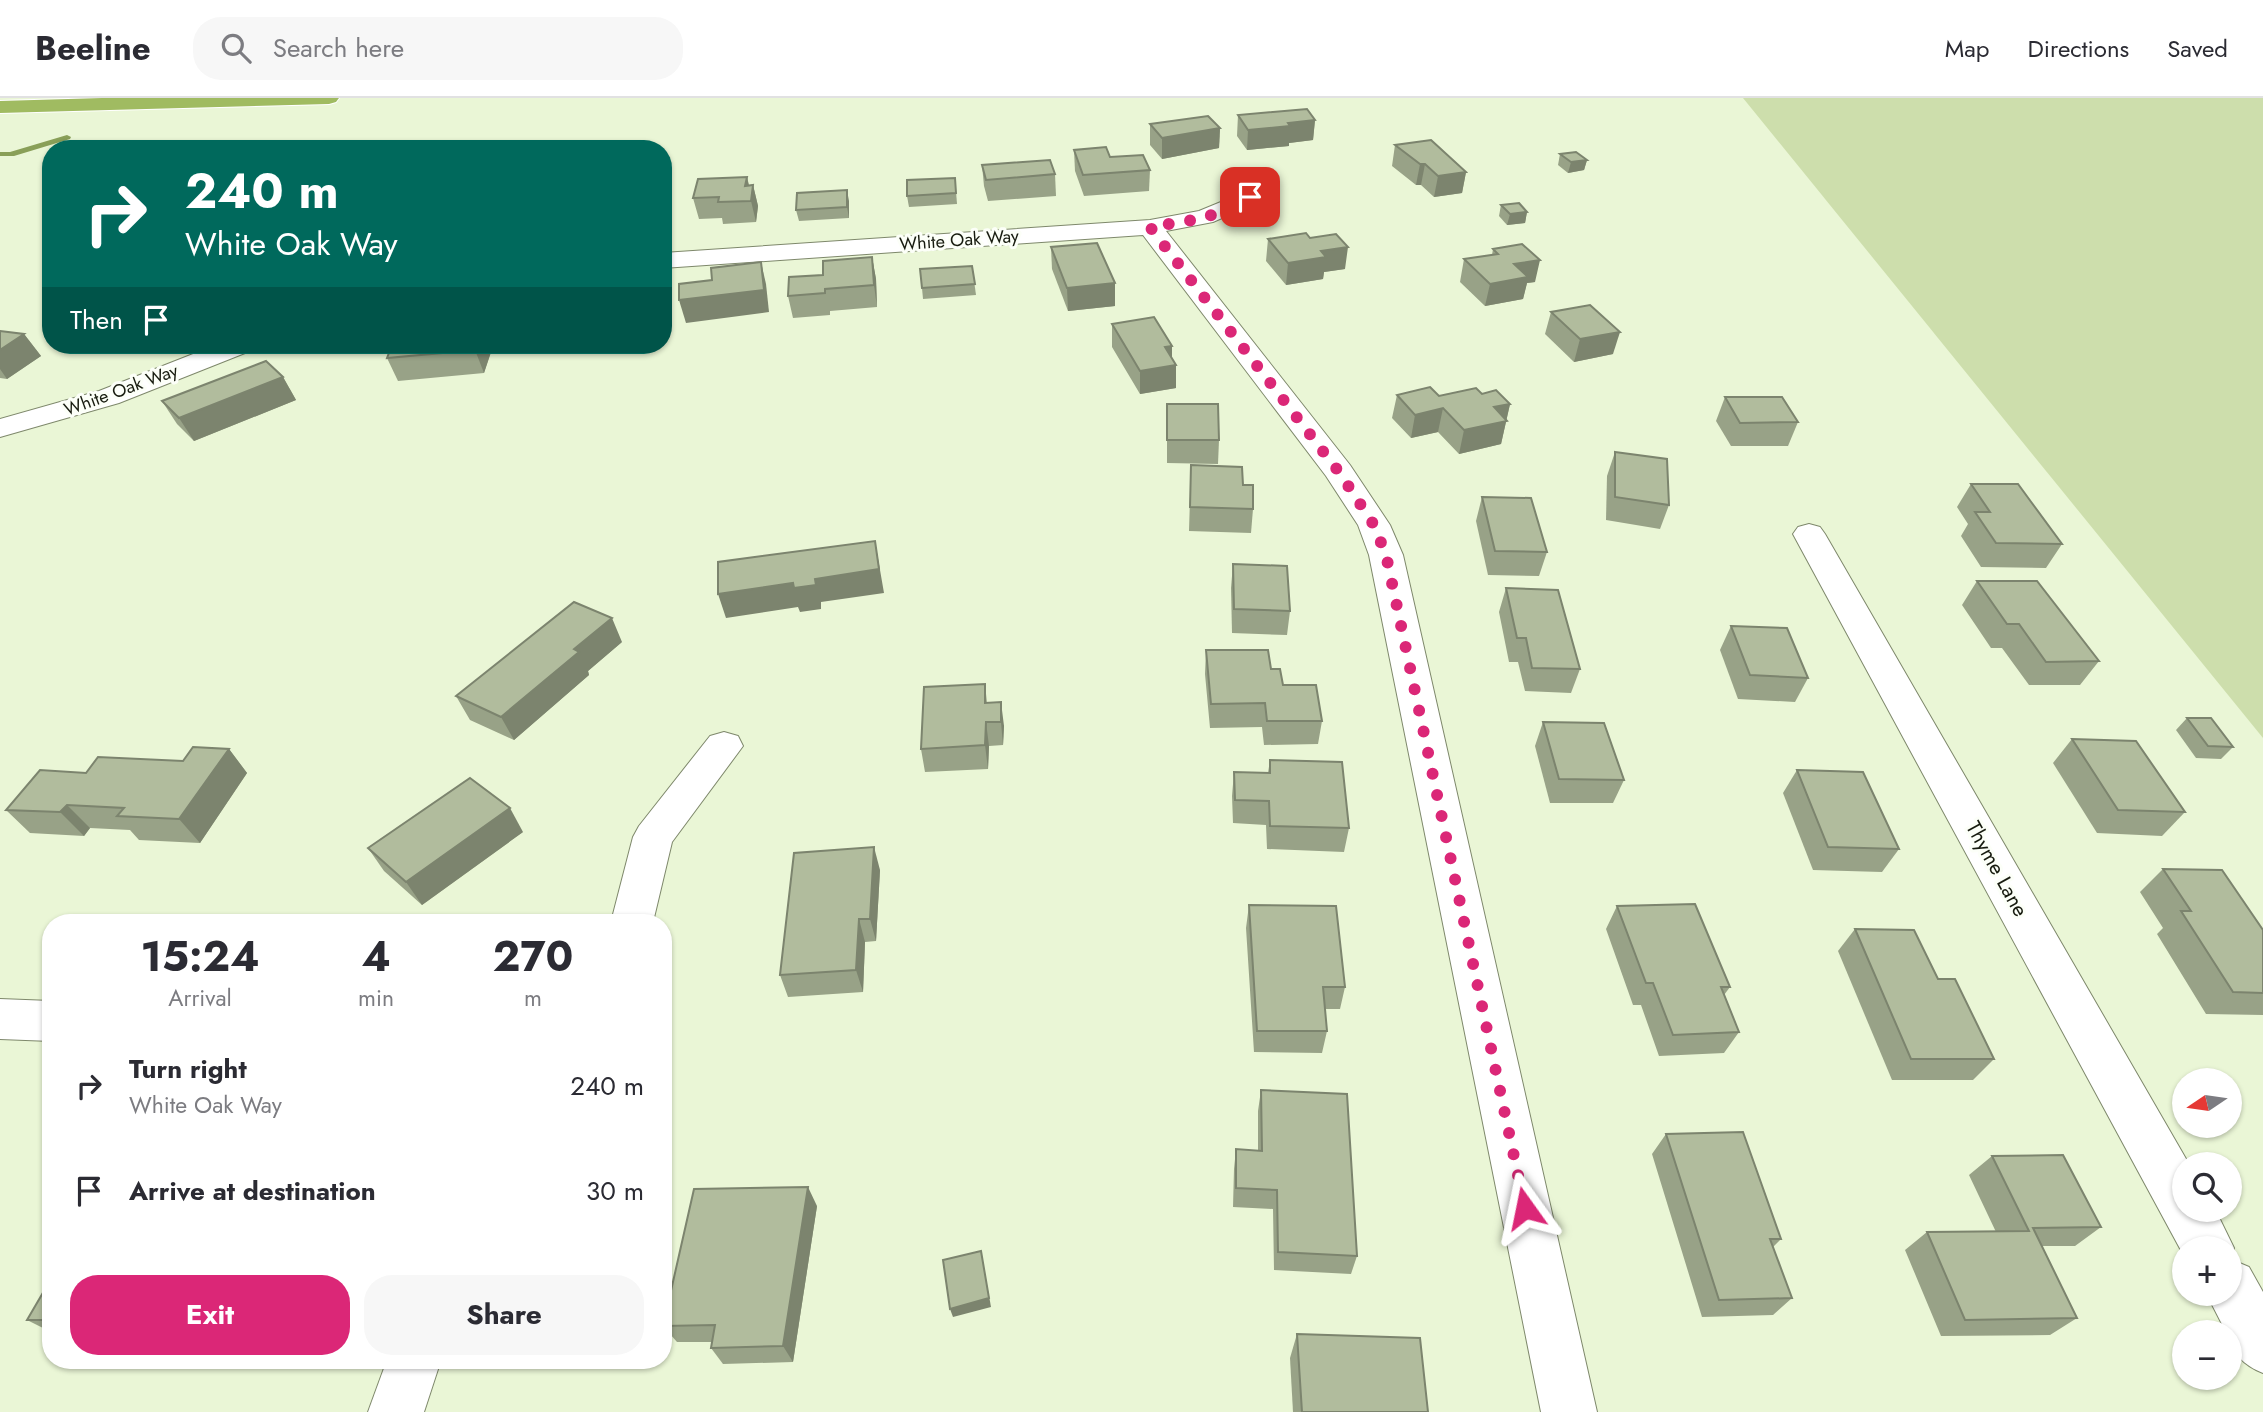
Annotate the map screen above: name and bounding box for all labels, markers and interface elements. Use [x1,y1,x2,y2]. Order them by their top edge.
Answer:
search box [193,17,683,80]
text: Beeline [35,25,151,72]
icon: search [217,29,255,67]
text: Search here [273,29,404,67]
text: Map [1945,31,1990,66]
text: Directions [2028,31,2129,66]
text: Saved [2167,31,2228,66]
text: 240 m [185,156,339,226]
pin [1220,167,1280,227]
icon: right [70,168,161,259]
icon: arrive [1231,178,1269,216]
text: White Oak Way [185,221,398,267]
street label: White Oak Way [898,223,1020,257]
text: Then [70,301,123,339]
icon: arrive [137,301,175,339]
street label: White Oak Way [60,357,182,423]
street label: Thyme Lane [1958,816,2036,922]
text: 15:24 [141,926,259,987]
text: 4 [361,926,391,987]
text: 270 [493,926,573,987]
text: Arrival [168,981,232,1015]
text: min [358,981,394,1015]
text: m [524,981,542,1015]
text: Turn right [129,1050,247,1088]
icon: right [70,1067,108,1105]
text: 240 m [570,1067,644,1105]
north arrow [2172,1068,2242,1138]
map controls [2172,1068,2242,1390]
text: White Oak Way [129,1088,282,1122]
button: search [2172,1152,2242,1222]
position arrow [1488,1171,1562,1245]
icon: arrive [70,1172,108,1210]
text: Arrive at destination [129,1172,376,1210]
text: 30 m [586,1172,644,1210]
button: + [2172,1236,2242,1306]
button: Exit [70,1275,350,1355]
button: Share [364,1275,644,1355]
button: − [2172,1320,2242,1390]

